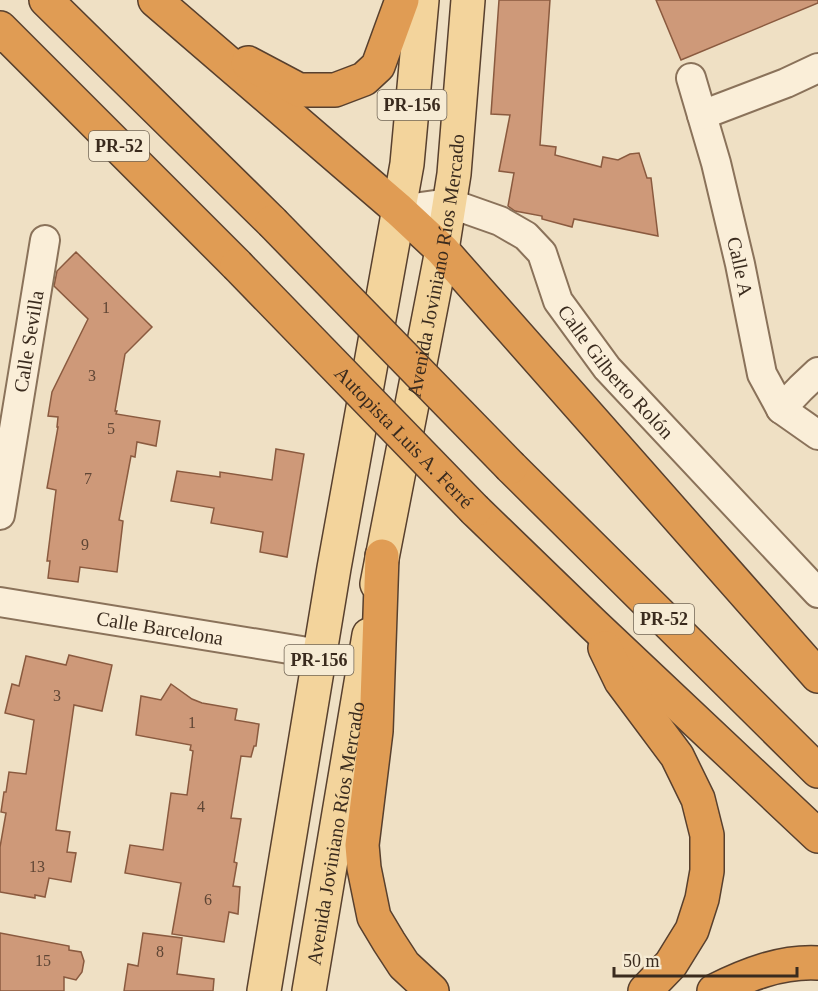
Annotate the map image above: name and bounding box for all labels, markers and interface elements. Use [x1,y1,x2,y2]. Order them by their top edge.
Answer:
road number: PR-156 [378,90,446,120]
road number: PR-52 [89,131,149,161]
street label: Avenida Joviniano Ríos Mercado [403,133,468,399]
street label: Calle A [723,234,757,299]
street label: Calle Sevilla [9,289,48,394]
house number: 1 [102,299,110,316]
street label: Calle Gilberto Rolón [554,301,678,443]
street label: Autopista Luis A. Ferré [330,362,478,513]
house number: 3 [88,367,96,384]
house number: 5 [107,420,115,437]
house number: 7 [84,470,92,487]
house number: 9 [81,536,89,553]
road number: PR-52 [634,604,694,634]
street label: Calle Barcelona [95,607,225,649]
road number: PR-156 [284,645,354,675]
house number: 3 [53,687,61,704]
street label: Avenida Joviniano Ríos Mercado [303,700,369,967]
house number: 1 [188,714,196,731]
house number: 4 [197,798,205,815]
house number: 13 [29,858,45,875]
house number: 6 [204,891,212,908]
scale bar [614,940,797,978]
house number: 8 [156,943,164,960]
text: 50 m [623,951,660,971]
house number: 15 [35,952,51,969]

